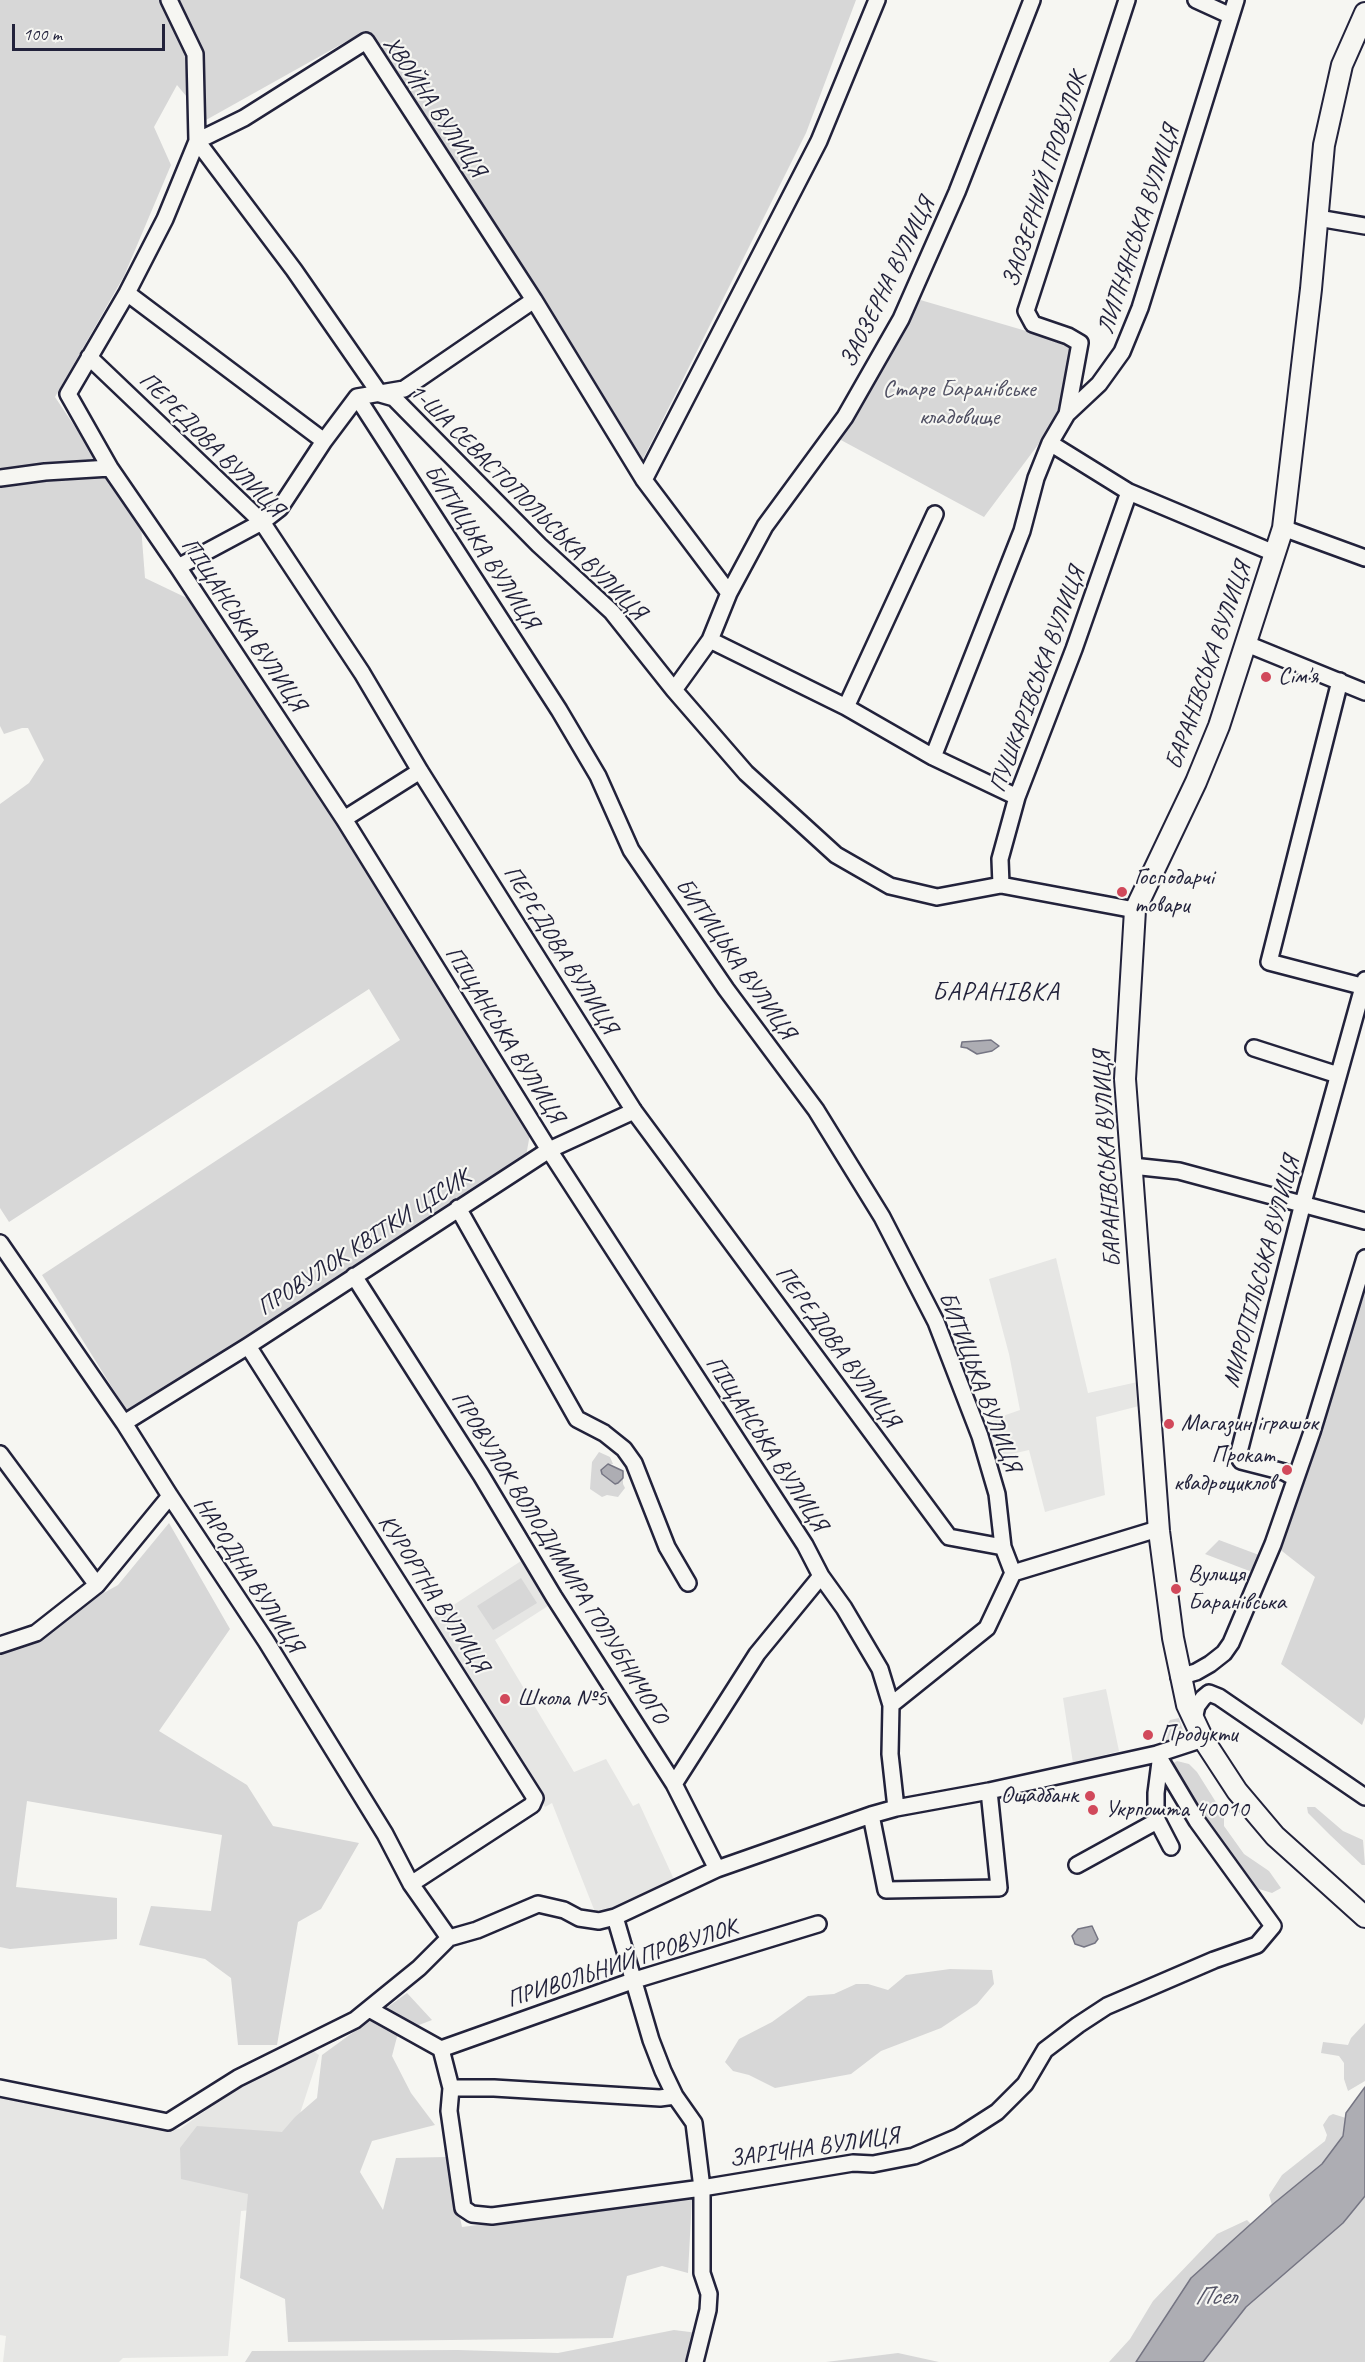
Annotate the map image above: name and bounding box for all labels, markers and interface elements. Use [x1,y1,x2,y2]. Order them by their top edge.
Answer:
scale bar [15,12,168,50]
text: 100 m [23,23,62,45]
street label: ХВОЙНА ВУЛИЦЯ [376,31,492,183]
street label: ЗАОЗЕРНИЙ ПРОВУЛОК [997,69,1093,291]
street label: ЛИПНЯНСЬКА ВУЛИЦЯ [1092,122,1186,338]
street label: ЗАОЗЕРНА ВУЛИЦЯ [834,193,942,373]
street label: ПЕРЕДОВА ВУЛИЦЯ [132,366,290,524]
park label: Старе Баранівське кладовище [883,376,1035,432]
street label: 1-ША СЕВАСТОПОЛЬСЬКА ВУЛИЦЯ [402,377,652,627]
street label: БИТИЦЬКА ВУЛИЦЯ [417,459,545,635]
street label: ПІЩАНСЬКА ВУЛИЦЯ [174,533,312,717]
street label: БАРАНІВСЬКА ВУЛИЦЯ [1160,559,1258,773]
street label: ПУШКАРІВСЬКА ВУЛИЦЯ [984,564,1092,796]
place label: Сім'я [1278,663,1318,691]
marker: Сім'я [1259,670,1273,684]
street label: ПЕРЕДОВА ВУЛИЦЯ [497,860,623,1040]
place label: Господарчі товари [1134,864,1214,920]
street label: БИТИЦЬКА ВУЛИЦЯ [669,873,801,1045]
marker: Господарчі товари [1115,885,1129,899]
street label: ПІЩАНСЬКА ВУЛИЦЯ [438,941,570,1129]
district label: БАРАНІВКА [931,977,1061,1009]
street label: БАРАНІВСЬКА ВУЛИЦЯ [1088,1050,1128,1268]
street label: МИРОПІЛЬСЬКА ВУЛИЦЯ [1217,1153,1307,1391]
street label: ПРОВУЛОК КВІТКИ ЦІСИК [252,1163,476,1323]
street label: ПЕРЕДОВА ВУЛИЦЯ [769,1260,905,1434]
street label: БИТИЦЬКА ВУЛИЦЯ [931,1288,1027,1476]
street label: ПІЩАНСЬКА ВУЛИЦЯ [699,1351,833,1537]
street label: ПРОВУЛОК ВОЛОДИМИРА ГОЛУБНИЧОГО [444,1386,674,1730]
place label: Магазин іграшок [1181,1410,1318,1438]
marker: Магазин іграшок [1162,1417,1176,1431]
place label: Прокат квадроциклов [1173,1442,1275,1498]
marker: Прокат квадроциклов [1280,1463,1294,1477]
street label: НАРОДНА ВУЛИЦЯ [187,1492,309,1658]
street label: КУРОРТНА ВУЛИЦЯ [371,1510,495,1678]
place label: Вулиця Баранівська [1188,1561,1286,1617]
marker: Вулиця Баранівська [1169,1582,1183,1596]
place label: Школа №5 [517,1685,606,1713]
marker: Школа №5 [498,1692,512,1706]
place label: Продукти [1160,1721,1237,1749]
marker: Продукти [1141,1728,1155,1742]
place label: Ощадбанк [1000,1782,1078,1810]
marker: Ощадбанк [1083,1789,1097,1803]
place label: Укрпошта 40010 [1105,1796,1249,1824]
marker: Укрпошта 40010 [1086,1803,1100,1817]
street label: ПРИВОЛЬНИЙ ПРОВУЛОК [503,1913,741,2015]
street label: ЗАРІЧНА ВУЛИЦЯ [727,2122,901,2174]
water label: Псел [1194,2281,1236,2313]

